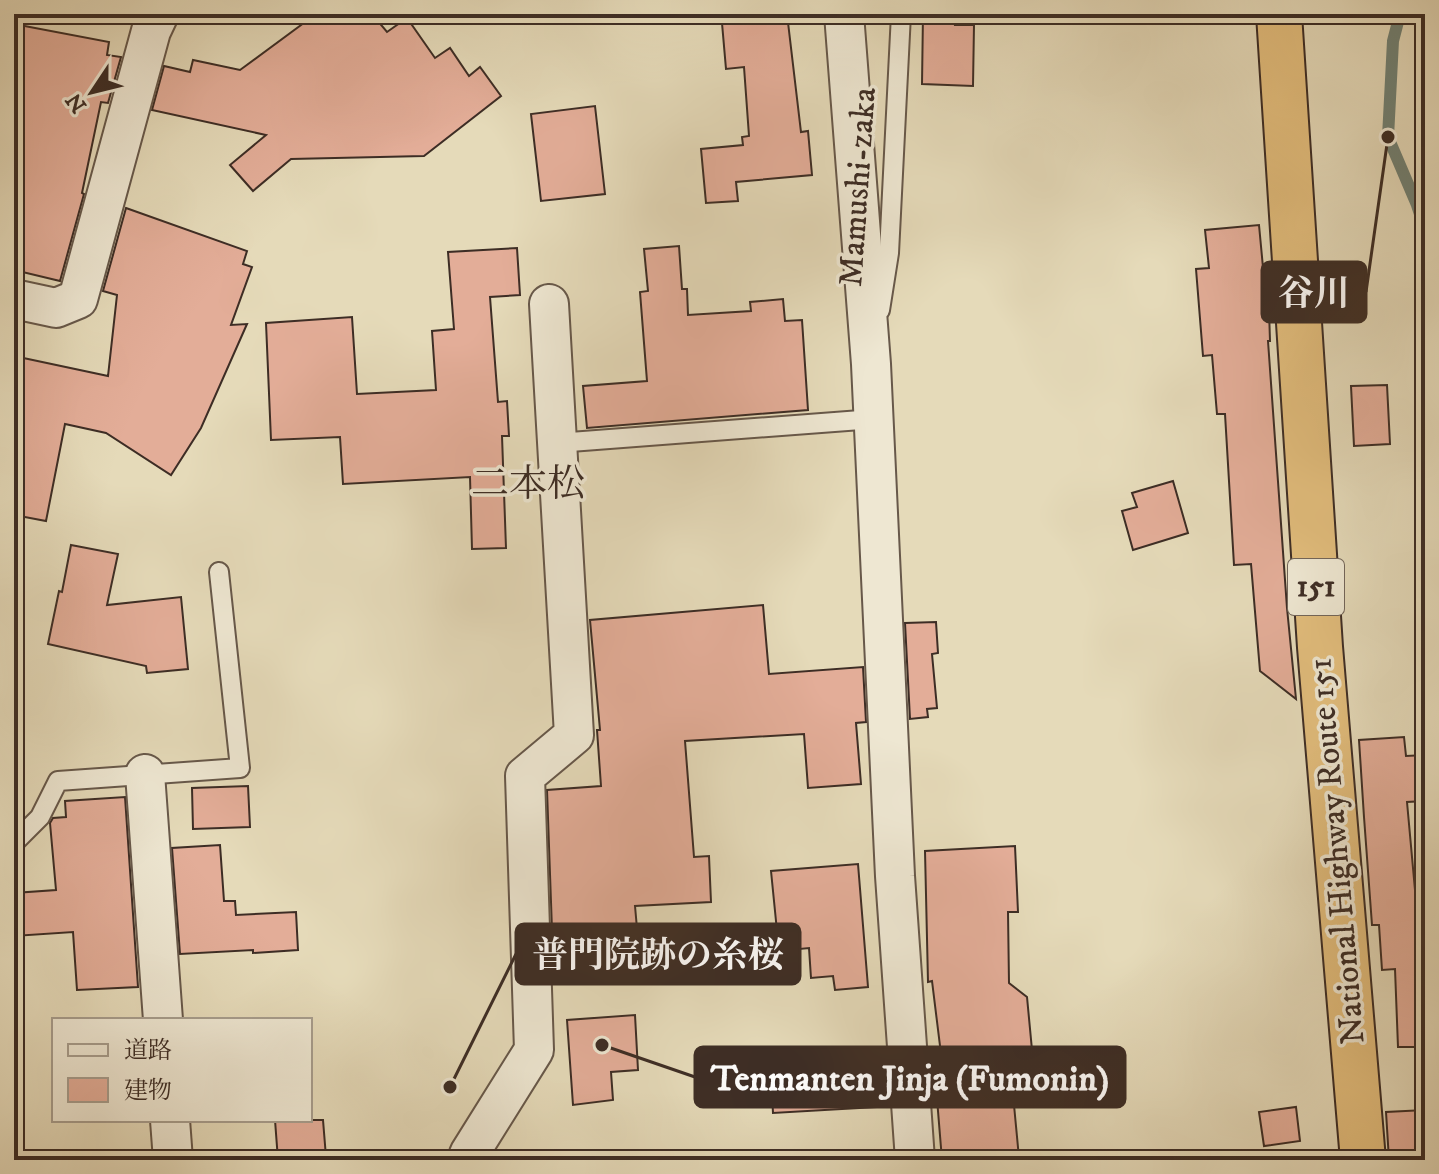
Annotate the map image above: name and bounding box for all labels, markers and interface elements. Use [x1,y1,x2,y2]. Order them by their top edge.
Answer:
north arrow [52,52,132,132]
street label: Mamushi-zaka [830,85,886,288]
text: N [61,87,93,118]
callout: 谷川 [1262,262,1366,322]
text: 谷川 [1278,272,1350,317]
district label: 二本松 [471,461,585,509]
road number: 151 [1288,559,1344,615]
street label: National Highway Route 151 [1299,656,1375,1046]
callout: 普門院跡の糸桜 [516,924,800,984]
text: 普門院跡の糸桜 [532,934,784,979]
legend [52,1018,312,1122]
text: 道路 [124,1036,172,1066]
callout: Tenmanten Jinja (Fumonin) [695,1047,1125,1107]
text: Tenmanten Jinja (Fumonin) [710,1057,1109,1102]
text: 建物 [124,1076,172,1106]

